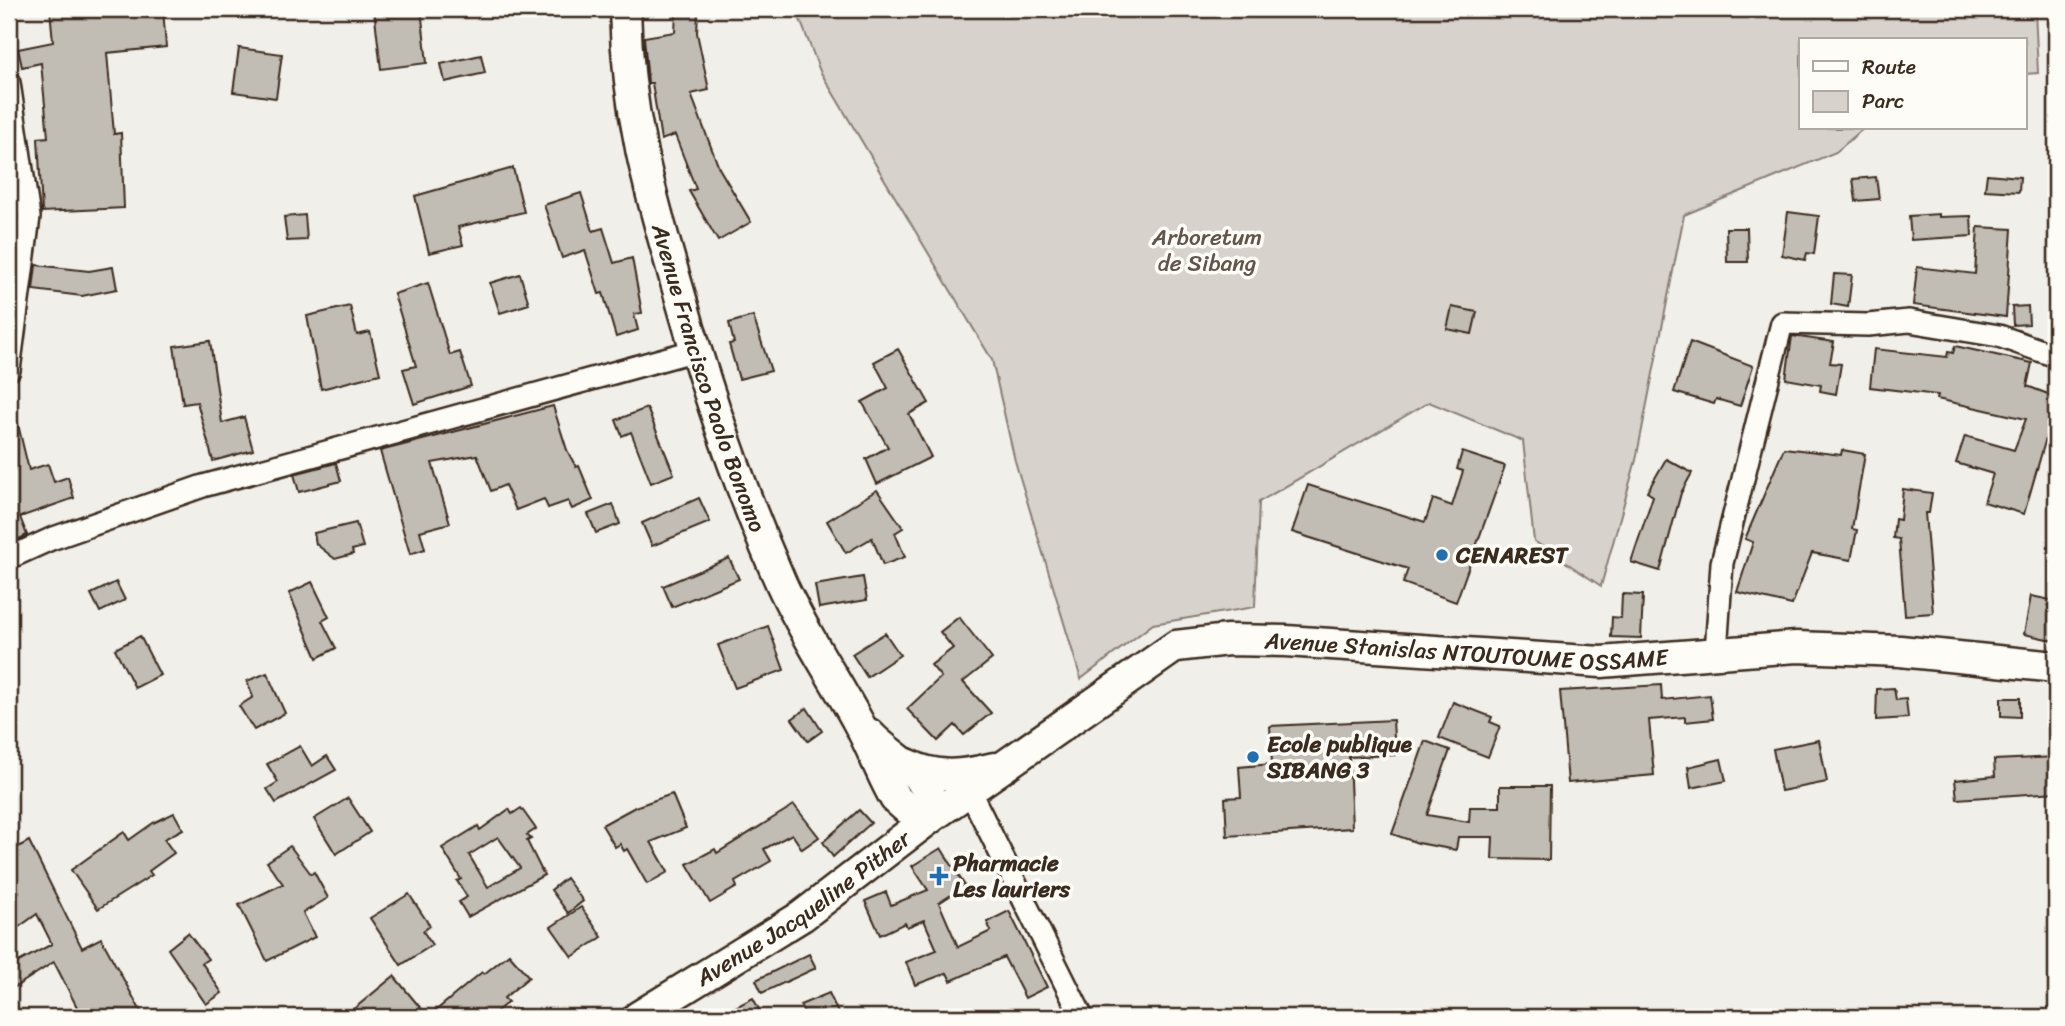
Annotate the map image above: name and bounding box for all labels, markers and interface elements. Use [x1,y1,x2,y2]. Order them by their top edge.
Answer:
legend [1799,38,2026,130]
text: Route [1862,48,1916,86]
text: Parc [1862,82,1904,120]
park label: Arboretum de Sibang [1151,217,1262,284]
street label: Avenue Francisco Paolo Bonomo [639,218,778,539]
place label: CENAREST [1455,535,1569,576]
marker: CENAREST [1434,547,1450,563]
street label: Avenue Stanislas NTOUTOUME OSSAME [1263,620,1671,683]
place label: Ecole publique SIBANG 3 [1266,724,1413,791]
marker: Ecole publique SIBANG 3 [1245,749,1261,765]
street label: Avenue Jacqueline Pither [686,818,921,998]
place label: Pharmacie Les lauriers [953,843,1070,910]
marker: Pharmacie Les lauriers [931,868,947,884]

